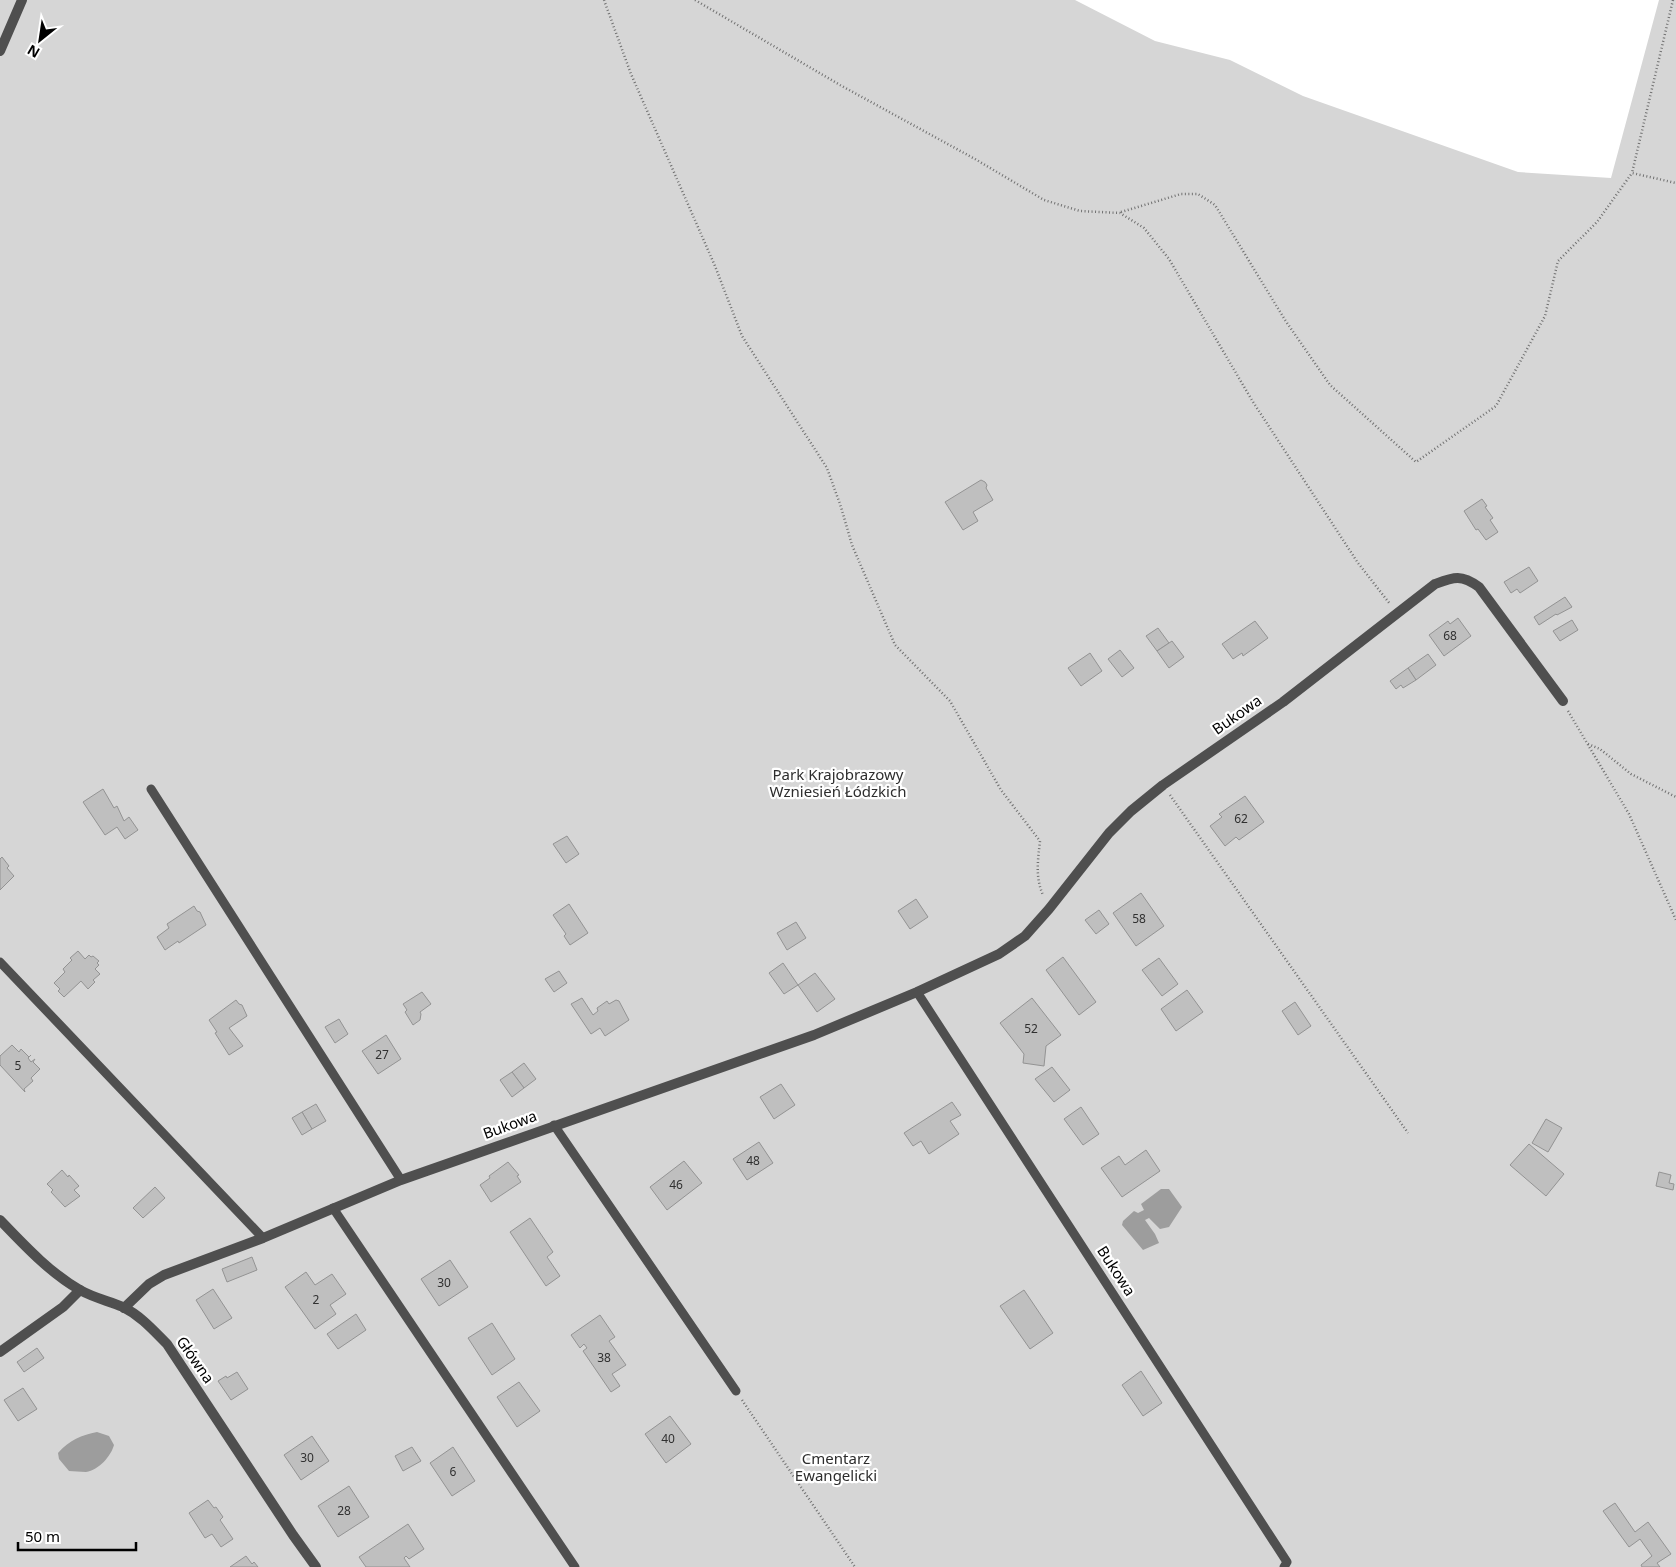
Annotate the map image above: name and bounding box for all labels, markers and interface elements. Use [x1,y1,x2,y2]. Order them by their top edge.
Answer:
north arrow [15,15,65,65]
text: N [24,41,43,63]
house number: 68 [1443,627,1457,644]
street label: Bukowa [1208,690,1265,738]
park label: Park Krajobrazowy Wzniesień Łódzkich [770,764,906,801]
house number: 62 [1234,810,1248,827]
house number: 58 [1132,910,1146,927]
house number: 52 [1024,1020,1038,1037]
house number: 27 [375,1046,389,1063]
house number: 5 [15,1057,22,1074]
street label: Bukowa [480,1105,539,1143]
house number: 48 [746,1152,760,1169]
house number: 46 [669,1176,683,1193]
street label: Bukowa [1093,1242,1140,1299]
house number: 30 [437,1274,451,1291]
house number: 2 [313,1291,320,1308]
street label: Główna [172,1332,219,1387]
house number: 38 [597,1349,611,1366]
house number: 40 [661,1430,675,1447]
park label: Cmentarz Ewangelicki [795,1448,877,1485]
house number: 30 [300,1449,314,1466]
house number: 6 [450,1463,457,1480]
house number: 28 [337,1502,351,1519]
scale bar [18,1520,135,1552]
text: 50 m [25,1526,60,1546]

